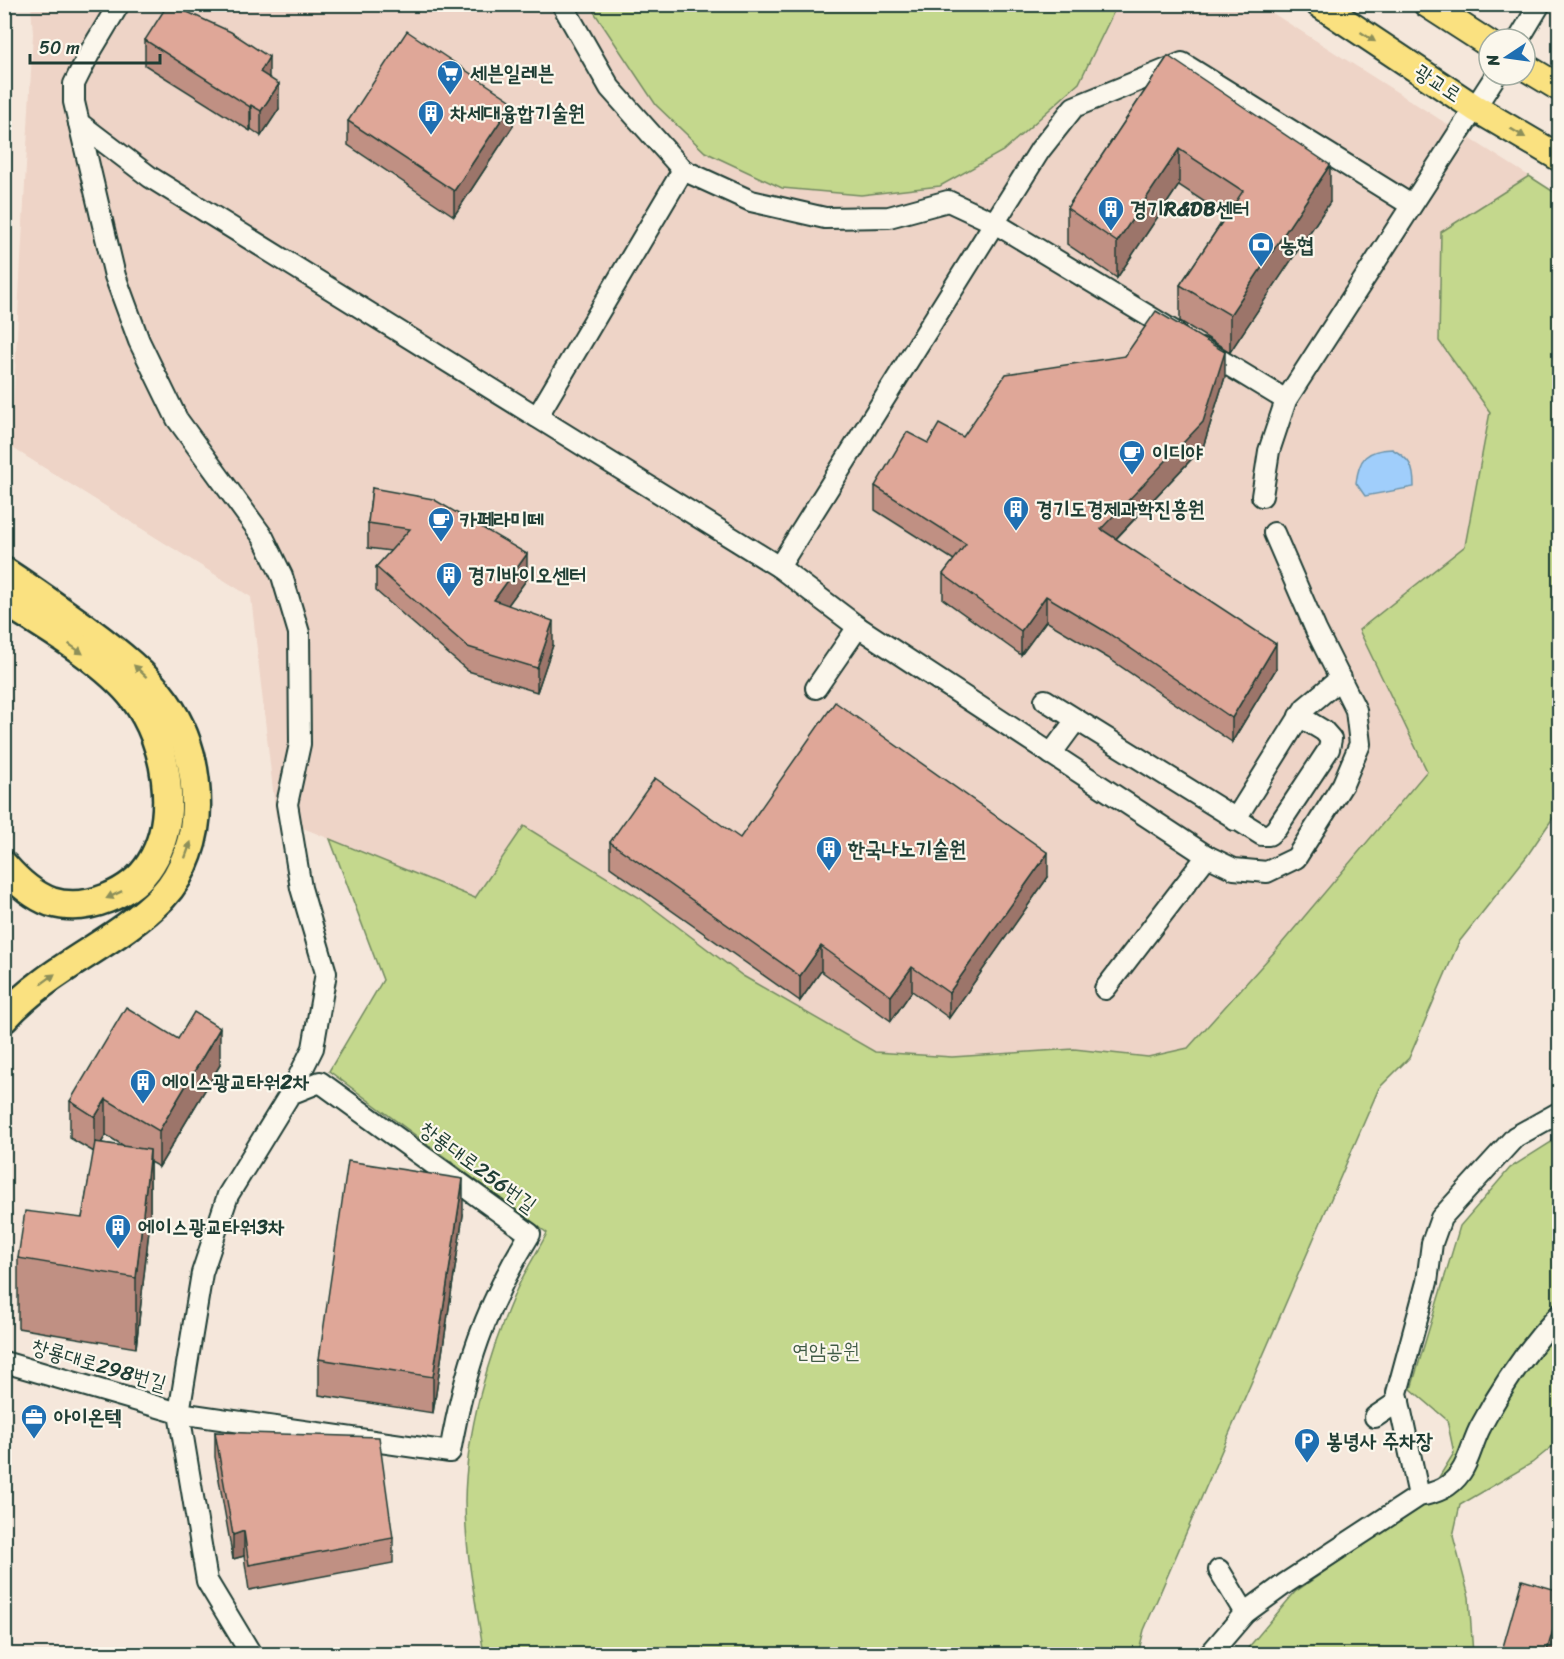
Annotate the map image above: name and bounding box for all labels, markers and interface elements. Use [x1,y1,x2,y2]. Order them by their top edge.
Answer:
scale bar [30,27,160,65]
north arrow [1477,27,1537,87]
one-way arrow [1359,31,1376,42]
text: 50 m [39,32,80,64]
text: N [1477,51,1508,70]
street label: 광교로 [1406,53,1470,113]
place label: 세븐일레븐 [470,54,555,92]
supermarket icon: 세븐일레븐 [435,58,465,96]
place label: 차세대융합기술원 [450,94,585,132]
building icon: 차세대융합기술원 [416,98,446,136]
one-way arrow [1509,127,1526,138]
place label: 경기R&DB센터 [1130,190,1250,228]
building icon: 경기R&DB센터 [1096,194,1126,232]
place label: 농협 [1280,226,1314,264]
bank icon: 농협 [1246,230,1276,268]
place label: 이디야 [1152,434,1204,472]
cafe icon: 이디야 [1117,438,1147,476]
place label: 경기도경제과학진흥원 [1036,490,1205,528]
building icon: 경기도경제과학진흥원 [1001,494,1031,532]
place label: 카페라미떼 [460,501,545,539]
cafe icon: 카페라미떼 [426,505,456,543]
place label: 경기바이오센터 [468,556,586,594]
building icon: 경기바이오센터 [434,560,464,598]
one-way arrow [68,643,84,655]
one-way arrow [134,665,148,679]
place label: 한국나노기술원 [847,830,966,868]
building icon: 한국나노기술원 [814,834,844,872]
one-way arrow [184,841,193,859]
one-way arrow [105,890,122,899]
one-way arrow [39,973,55,985]
place label: 에이스광교타워2차 [162,1063,309,1101]
building icon: 에이스광교타워2차 [128,1067,158,1105]
street label: 창룡대로256번길 [411,1111,545,1223]
place label: 에이스광교타워3차 [138,1208,285,1246]
building icon: 에이스광교타워3차 [103,1212,133,1250]
street label: 창룡대로298번길 [27,1328,171,1402]
park label: 연암공원 [792,1332,860,1370]
place label: 아이온텍 [54,1398,122,1436]
office icon: 아이온텍 [19,1402,49,1440]
place label: 봉녕사 주차장 [1326,1422,1433,1460]
parking icon: 봉녕사 주차장 [1292,1426,1322,1464]

